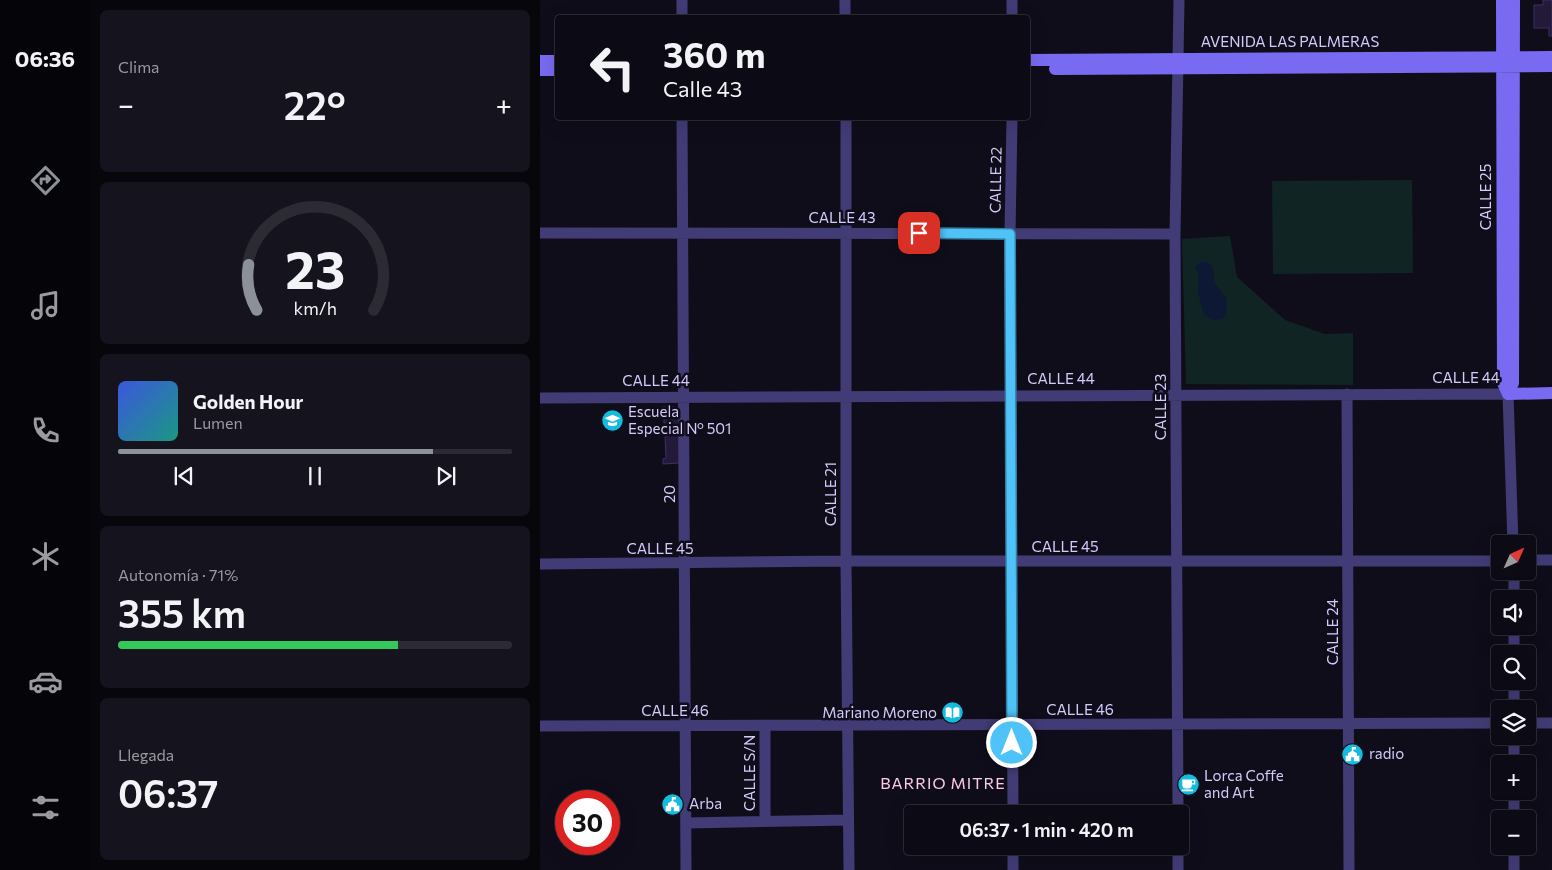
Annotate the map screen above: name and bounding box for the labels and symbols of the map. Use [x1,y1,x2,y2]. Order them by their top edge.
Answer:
street label: AVENIDA LAS PALMERAS [1201,32,1379,50]
street label: CALLE 22 [985,147,1005,213]
street label: CALLE 25 [1476,164,1494,230]
street label: CALLE 43 [808,208,876,226]
pin [898,212,940,254]
street label: CALLE 44 [1432,368,1500,386]
street label: CALLE 44 [1027,369,1095,387]
street label: CALLE 44 [622,371,690,389]
street label: CALLE 23 [1151,374,1169,440]
place label: Escuela Especial Nº 501 [628,402,732,437]
school or university icon: Escuela Especial Nº 501 [600,409,624,433]
street label: CALLE 21 [821,462,839,526]
street label: 20 [660,485,678,503]
north arrow [1491,535,1536,580]
street label: CALLE 45 [1031,537,1099,555]
street label: CALLE 45 [626,539,694,557]
street label: CALLE 24 [1323,599,1341,665]
street label: CALLE 46 [1046,700,1114,718]
street label: CALLE 46 [641,701,709,719]
library icon: Mariano Moreno [941,701,965,725]
place label: Mariano Moreno [822,703,937,721]
position arrow [985,716,1037,768]
street label: CALLE S/N [740,735,758,811]
public building icon: radio [1341,742,1365,766]
place label: radio [1369,744,1404,762]
place label: Lorca Coffe and Art [1204,766,1284,801]
district label: BARRIO MITRE [880,773,1006,792]
cafe icon: Lorca Coffe and Art [1176,773,1200,797]
speed limit sign: 30 [555,790,620,855]
public building icon: Arba [661,792,685,816]
place label: Arba [689,794,722,812]

